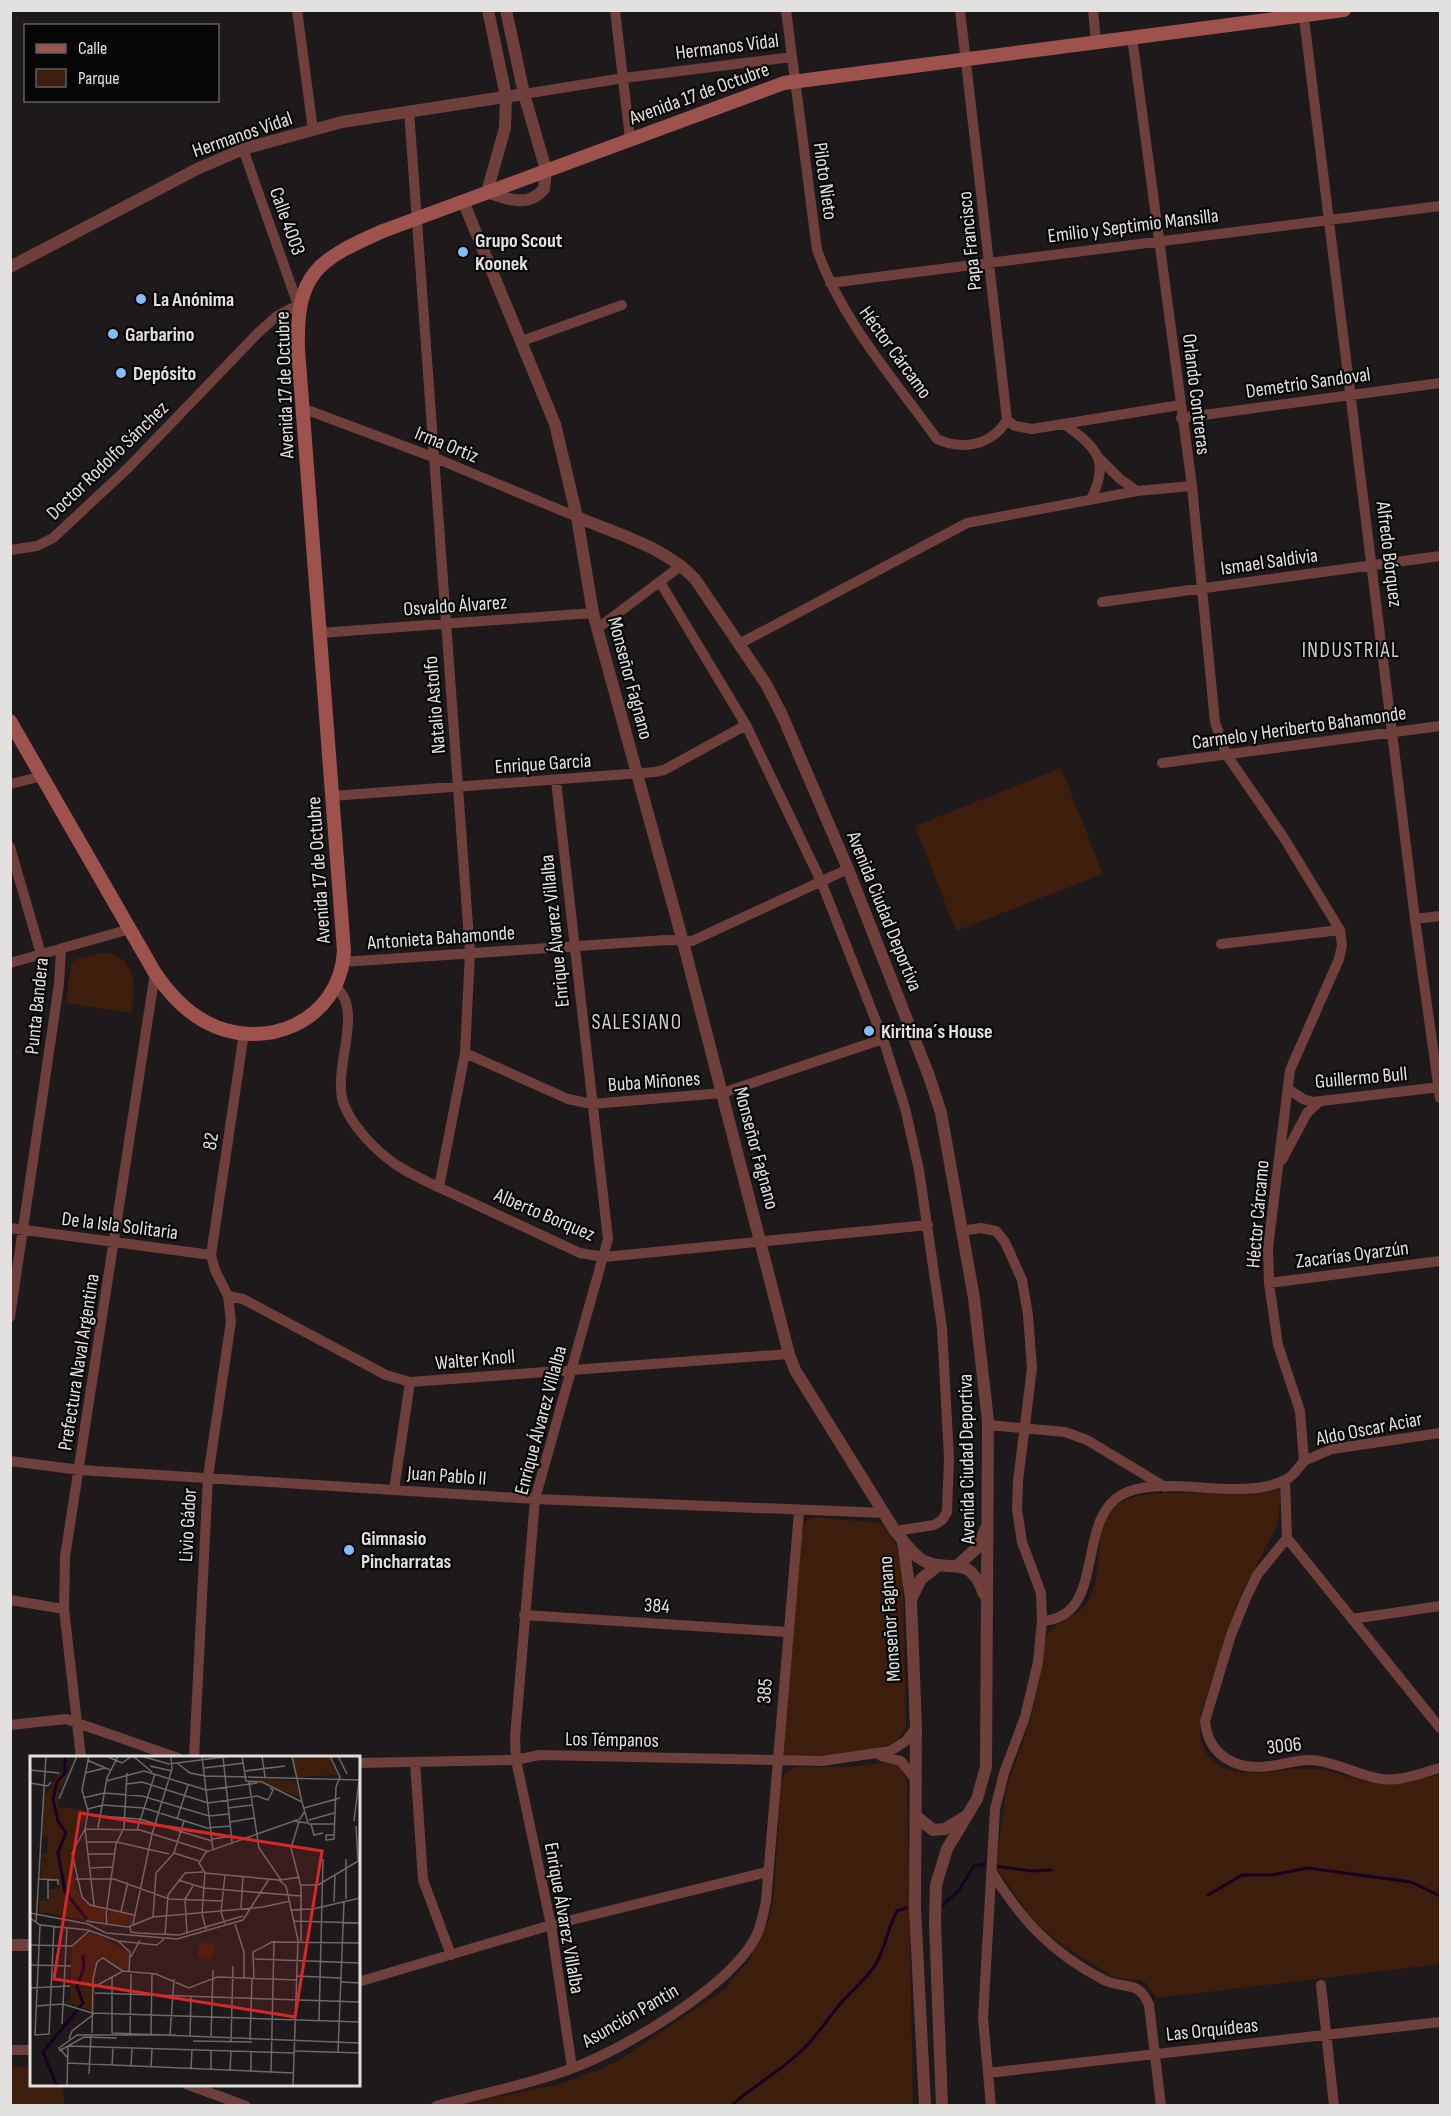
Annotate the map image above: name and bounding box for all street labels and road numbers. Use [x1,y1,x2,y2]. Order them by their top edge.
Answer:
street label: Hermanos Vidal [674,29,780,65]
street label: Avenida 17 de Octubre [625,58,773,131]
street label: Hermanos Vidal [189,107,295,163]
street label: Piloto Nieto [808,141,842,221]
street label: Calle 4003 [264,184,310,258]
street label: Papa Francisco [953,190,987,292]
street label: Emilio y Septimio Mansilla [1046,204,1220,248]
street label: Héctor Cárcamo [854,302,937,403]
street label: Avenida 17 de Octubre [270,311,300,460]
street label: Orlando Contreras [1177,332,1215,456]
street label: Demetrio Sandoval [1244,362,1372,404]
street label: Doctor Rodolfo Sánchez [42,396,174,525]
street label: Irma Ortiz [411,421,482,468]
street label: Alfredo Bórquez [1371,499,1407,608]
street label: Ismael Saldivia [1219,543,1319,581]
street label: Osvaldo Álvarez [402,590,508,622]
street label: Monseñor Fagnano [602,614,658,742]
street label: Natalio Astolfo [419,655,451,755]
street label: Carmelo y Heriberto Bahamonde [1190,701,1408,755]
street label: Enrique García [494,749,592,779]
street label: Avenida 17 de Octubre [302,796,336,945]
street label: Avenida Ciudad Deportiva [841,827,927,995]
street label: Enrique Álvarez Villalba [535,853,575,1008]
street label: Antonieta Bahamonde [365,921,516,955]
street label: Punta Bandera [20,957,54,1056]
street label: Guillermo Bull [1314,1062,1408,1094]
street label: Buba Miñones [607,1067,701,1097]
street label: Monseñor Fagnano [728,1084,784,1212]
street label: 82 [198,1131,224,1152]
street label: Héctor Cárcamo [1241,1159,1275,1269]
street label: Alberto Borquez [490,1183,598,1247]
street label: De la Isla Solitaria [60,1207,179,1245]
street label: Zacarías Oyarzún [1294,1236,1410,1274]
street label: Prefectura Naval Argentina [53,1272,105,1452]
street label: Enrique Álvarez Villalba [510,1343,572,1497]
street label: Walter Knoll [434,1345,516,1375]
street label: Avenida Ciudad Deportiva [954,1374,981,1545]
street label: Aldo Oscar Aciar [1313,1407,1425,1451]
street label: Juan Pablo II [406,1461,487,1491]
street label: Livio Gádor [174,1487,202,1563]
street label: Monseñor Fagnano [874,1555,906,1682]
street label: 384 [643,1593,671,1619]
street label: 385 [752,1678,778,1705]
street label: Los Témpanos [565,1727,659,1753]
street label: 3006 [1265,1732,1303,1760]
street label: Enrique Álvarez Villalba [539,1841,589,1996]
street label: Asunción Pantin [577,1979,683,2054]
street label: Las Orquídeas [1165,2013,1259,2047]

